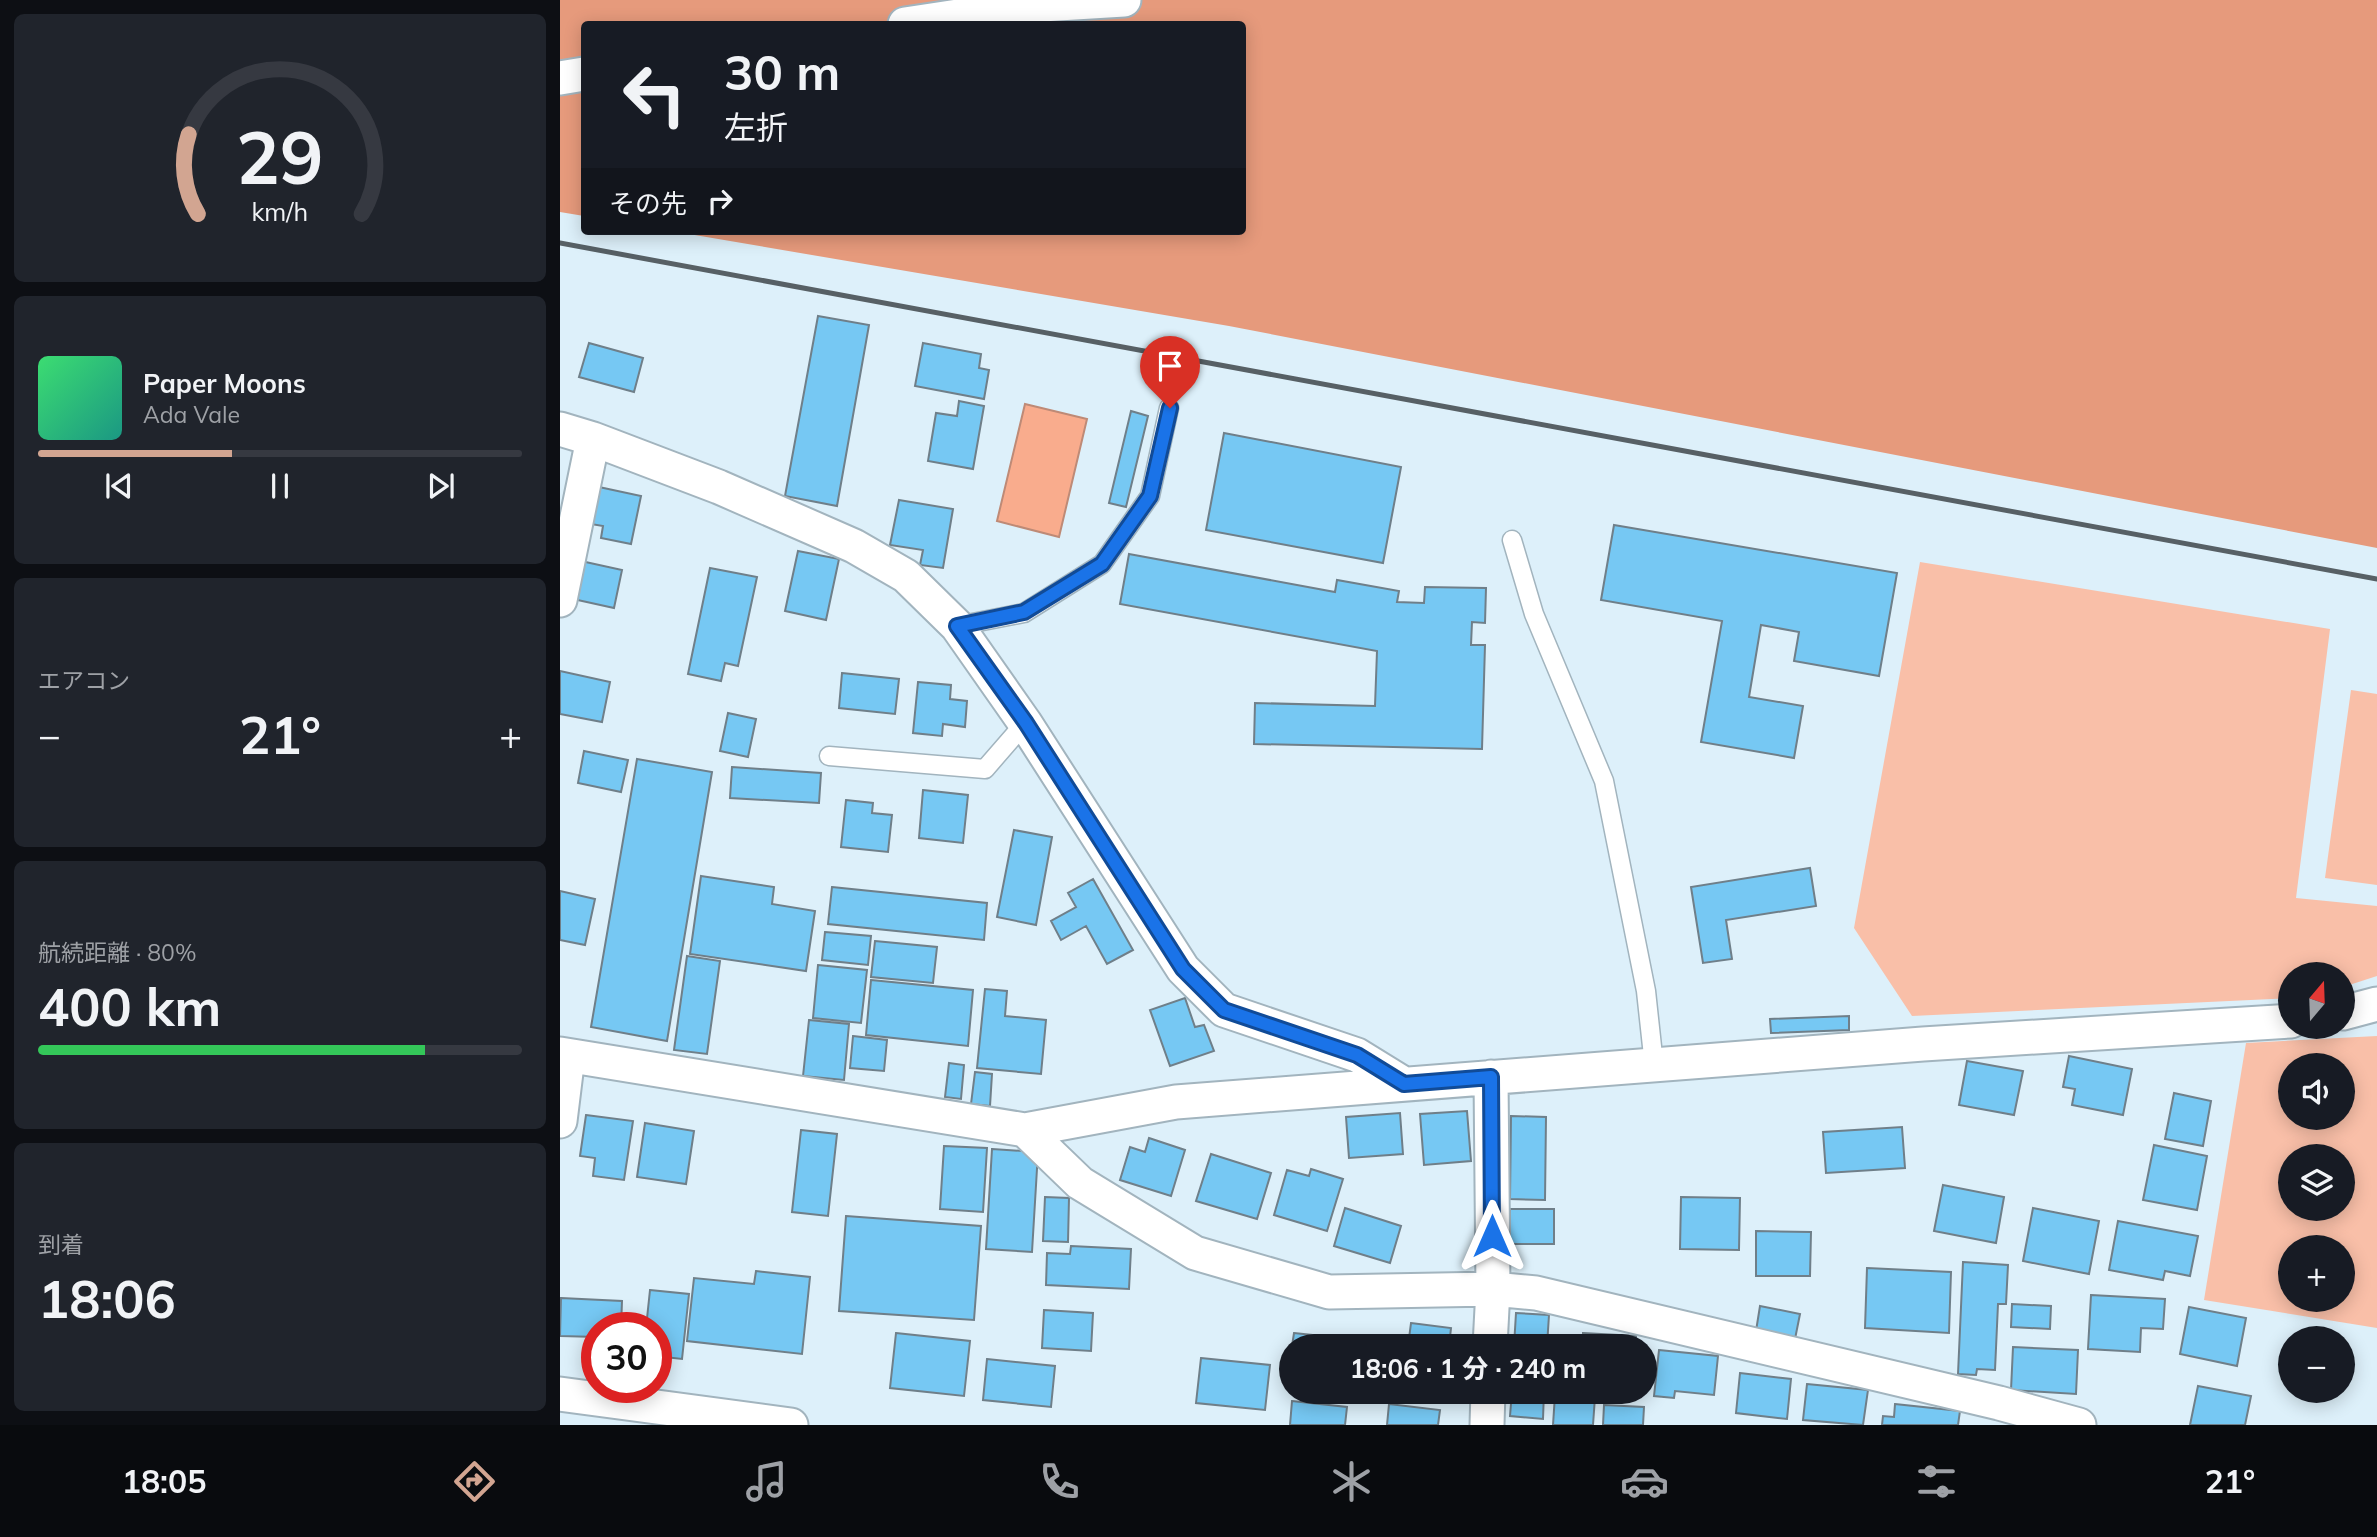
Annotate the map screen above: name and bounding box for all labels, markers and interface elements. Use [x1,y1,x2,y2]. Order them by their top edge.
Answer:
text: 30 m [724,41,840,102]
icon: left [609,49,700,140]
text: 左折 [724,107,788,147]
text: 29 [236,111,324,202]
icon: right [701,182,739,220]
text: その先 [609,187,687,220]
text: km/h [252,196,308,227]
pin [1140,336,1200,408]
icon: arrive [1151,347,1189,385]
text: Paper Moons [143,367,306,400]
text: Ada Vale [143,400,240,429]
icon: previous [100,467,138,505]
icon: pause [261,467,299,505]
icon: next [422,467,460,505]
text: エアコン [38,666,130,695]
text: 21° [239,702,321,767]
text: − [38,711,61,759]
text: + [499,711,522,759]
text: 航続距離 · 80% [38,938,196,967]
north arrow [2278,962,2356,1040]
map controls [2278,962,2355,1403]
text: 400 km [38,974,221,1039]
button: sound [2278,1053,2355,1130]
button: layers [2278,1144,2355,1221]
position arrow [1455,1199,1529,1273]
text: 到着 [38,1230,84,1259]
button: + [2278,1235,2355,1312]
text: 18:06 [38,1266,176,1331]
speed limit sign: 30 [581,1312,672,1403]
button: − [2278,1326,2355,1403]
text: 18:06 · 1 分 · 240 m [1350,1352,1586,1385]
icon: directions [450,1457,499,1506]
icon: music [742,1457,791,1506]
icon: phone [1035,1457,1084,1506]
icon: climate [1327,1457,1376,1506]
icon: car [1620,1457,1669,1506]
icon: filters [1912,1457,1961,1506]
text: 18:05 [122,1461,206,1501]
text: 21° [2205,1461,2255,1501]

